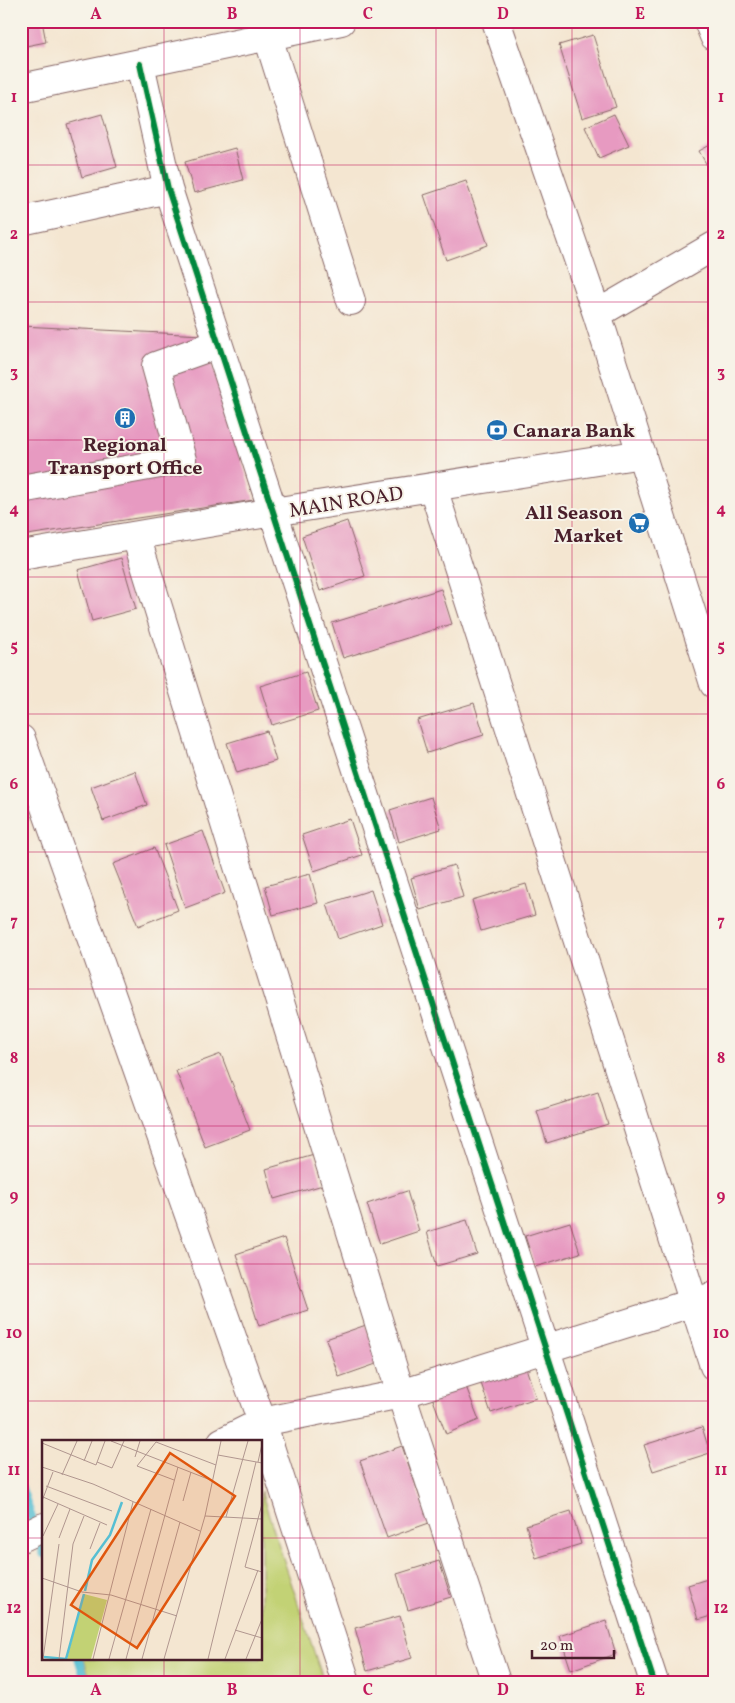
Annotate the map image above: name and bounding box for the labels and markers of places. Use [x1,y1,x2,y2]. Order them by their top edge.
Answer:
building icon: Regional Transport Office [113,406,137,430]
bank icon: Canara Bank [485,418,509,442]
place label: Canara Bank [513,418,635,446]
place label: Regional Transport Office [48,432,202,483]
place label: All Season Market [525,500,623,551]
supermarket icon: All Season Market [627,511,651,535]

